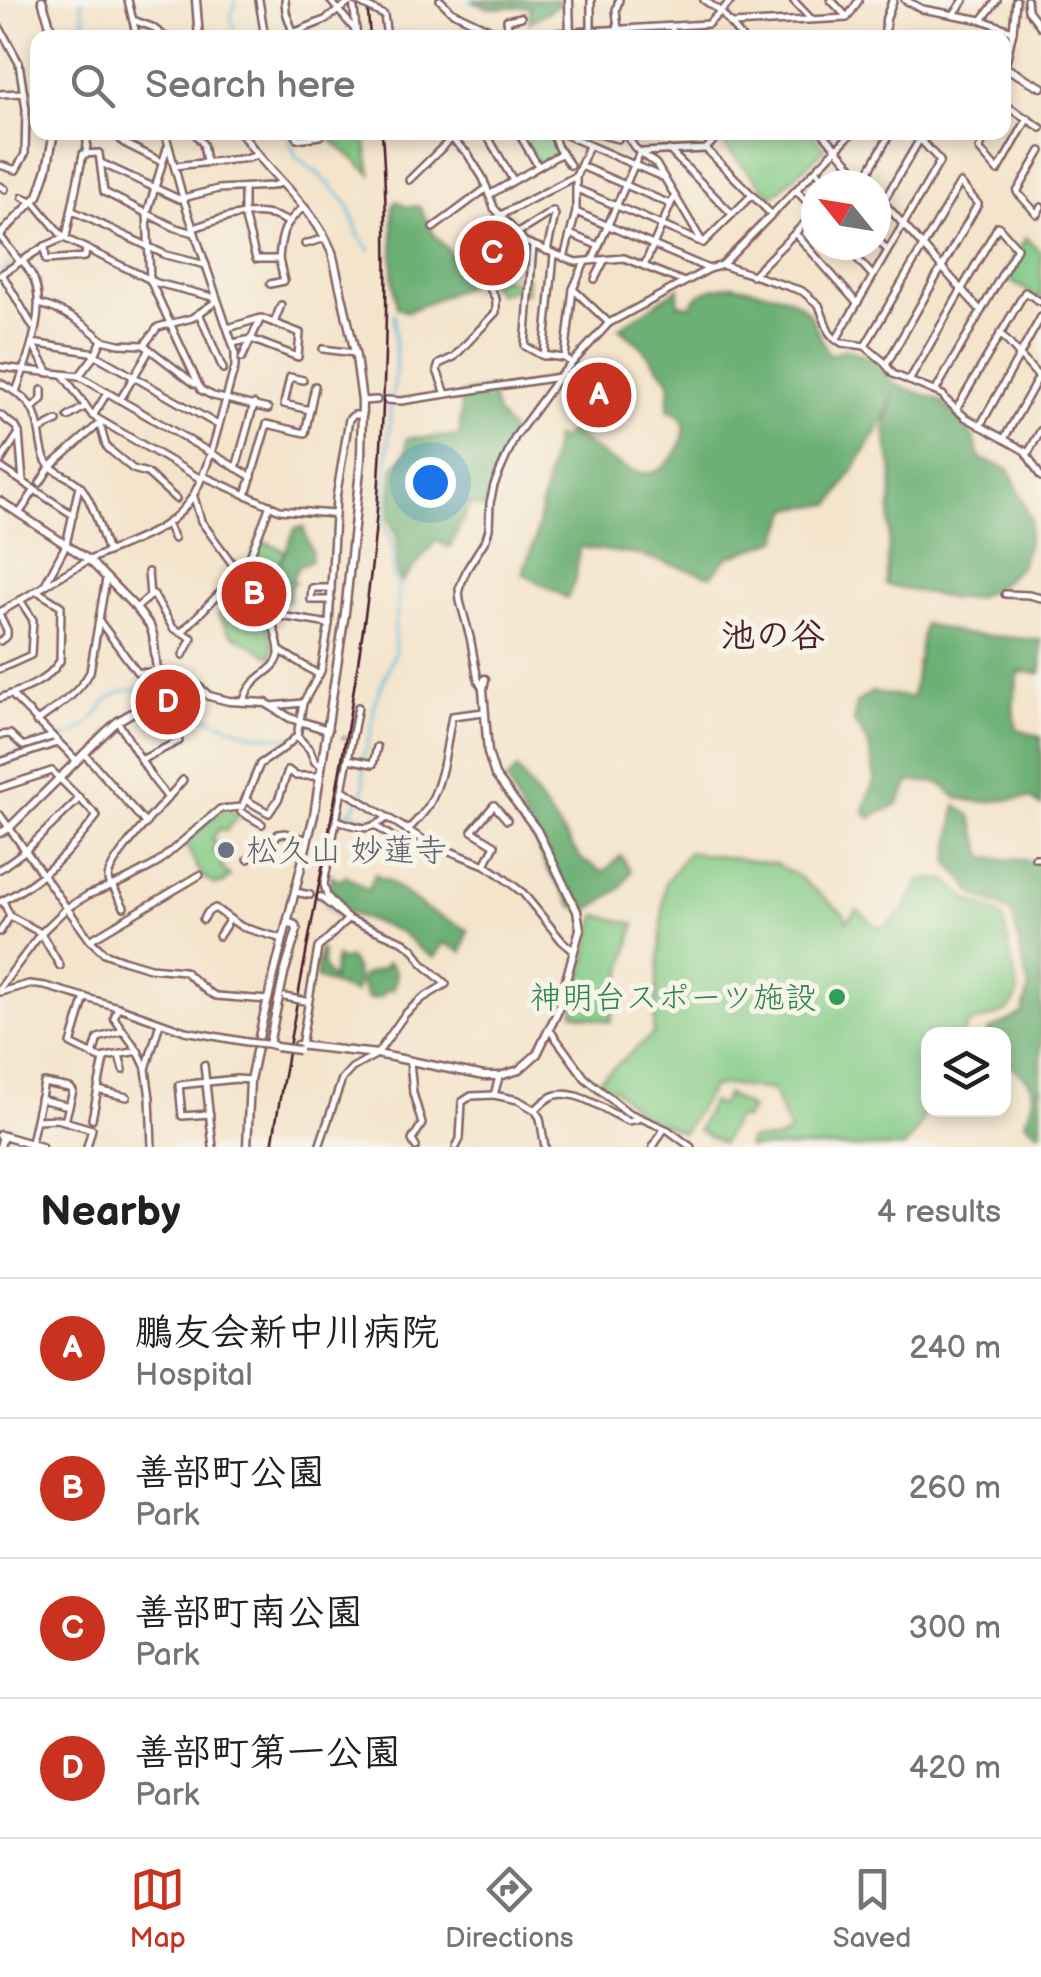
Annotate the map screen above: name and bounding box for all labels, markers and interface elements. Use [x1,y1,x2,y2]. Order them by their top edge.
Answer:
search box [30,30,1011,140]
icon: search [65,58,120,113]
text: Search here [145,63,356,108]
north arrow [801,170,891,260]
pin: C [460,216,524,290]
pin: A [566,358,632,432]
your location [405,457,456,508]
pin: B [222,556,286,632]
district label: 池の谷 [720,615,826,658]
pin: D [136,664,200,740]
place label: 松久山 妙蓮寺 [246,832,447,871]
marker: 松久山 妙蓮寺 [215,839,237,861]
place label: 神明台スポーツ施設 [530,979,817,1018]
marker: 神明台スポーツ施設 [826,986,848,1008]
map controls [921,1027,1011,1117]
button: layers [921,1027,1011,1117]
text: Nearby [40,1187,180,1238]
text: 4 results [877,1193,1001,1232]
text: 鵬友会新中川病院 [135,1311,439,1356]
text: A [63,1329,82,1368]
text: 240 m [909,1329,1001,1368]
text: Hospital [135,1356,253,1395]
text: 善部町公園 [135,1451,325,1496]
text: B [61,1469,84,1508]
text: 260 m [909,1469,1001,1508]
text: Park [135,1496,199,1535]
text: 善部町南公園 [135,1591,363,1636]
text: C [61,1609,84,1648]
text: 300 m [909,1609,1001,1648]
text: Park [135,1636,199,1675]
text: 善部町第一公園 [135,1731,401,1776]
text: D [61,1749,84,1788]
text: 420 m [909,1749,1001,1788]
text: Park [135,1776,199,1815]
tab: Map [130,1862,186,1955]
tab: Directions [445,1862,574,1955]
tab: Saved [833,1862,911,1955]

